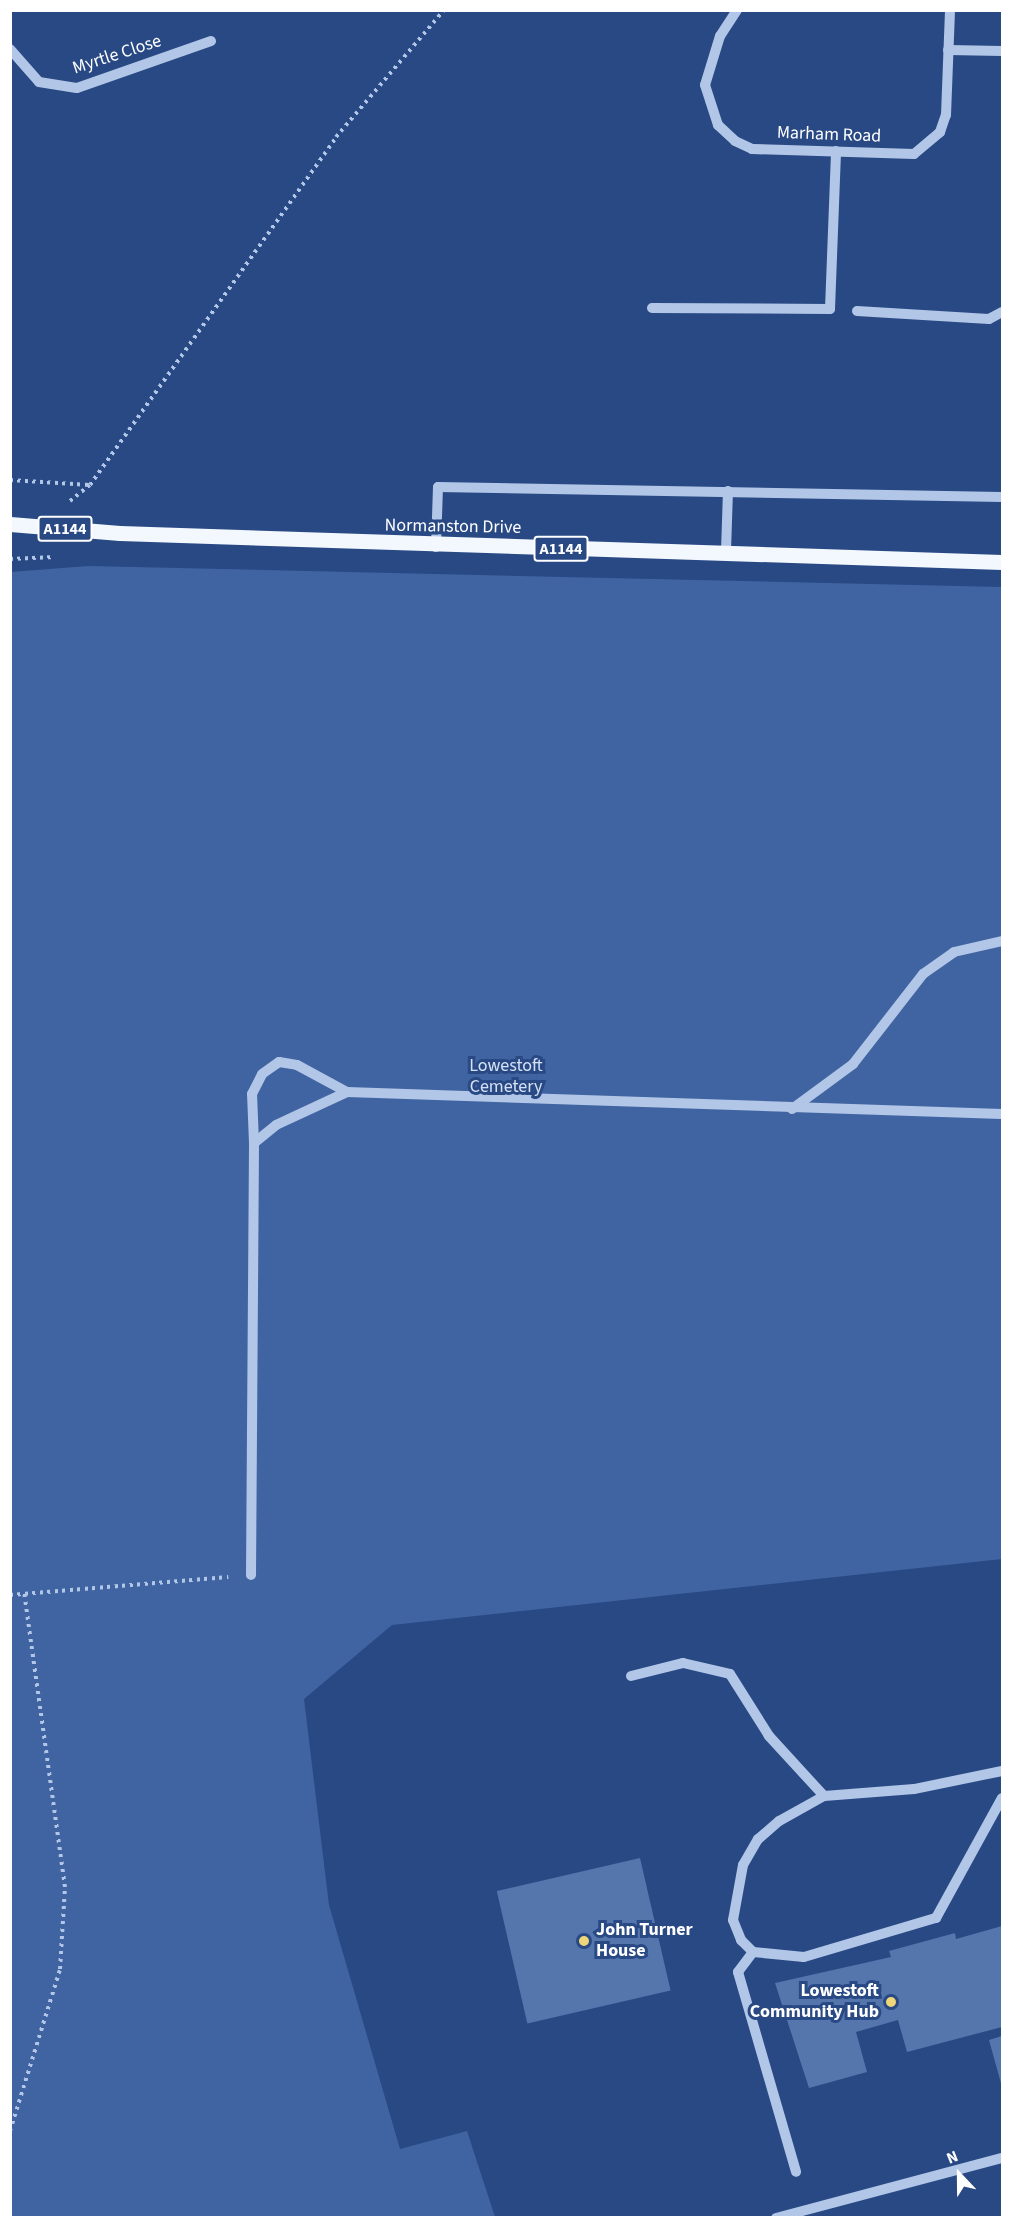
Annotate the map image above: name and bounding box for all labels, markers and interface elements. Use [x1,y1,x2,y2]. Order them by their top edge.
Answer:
street label: Myrtle Close [70,31,164,79]
street label: Marham Road [776,122,882,148]
street label: Normanston Drive [384,515,522,539]
road number: A1144 [36,516,94,542]
road number: A1144 [532,536,590,562]
park label: Lowestoft Cemetery [469,1056,543,1098]
place label: John Turner House [596,1920,693,1962]
marker: John Turner House [577,1934,591,1948]
place label: Lowestoft Community Hub [750,1981,879,2024]
marker: Lowestoft Community Hub [884,1995,898,2009]
north arrow [929,2144,989,2204]
text: N [943,2145,961,2170]

